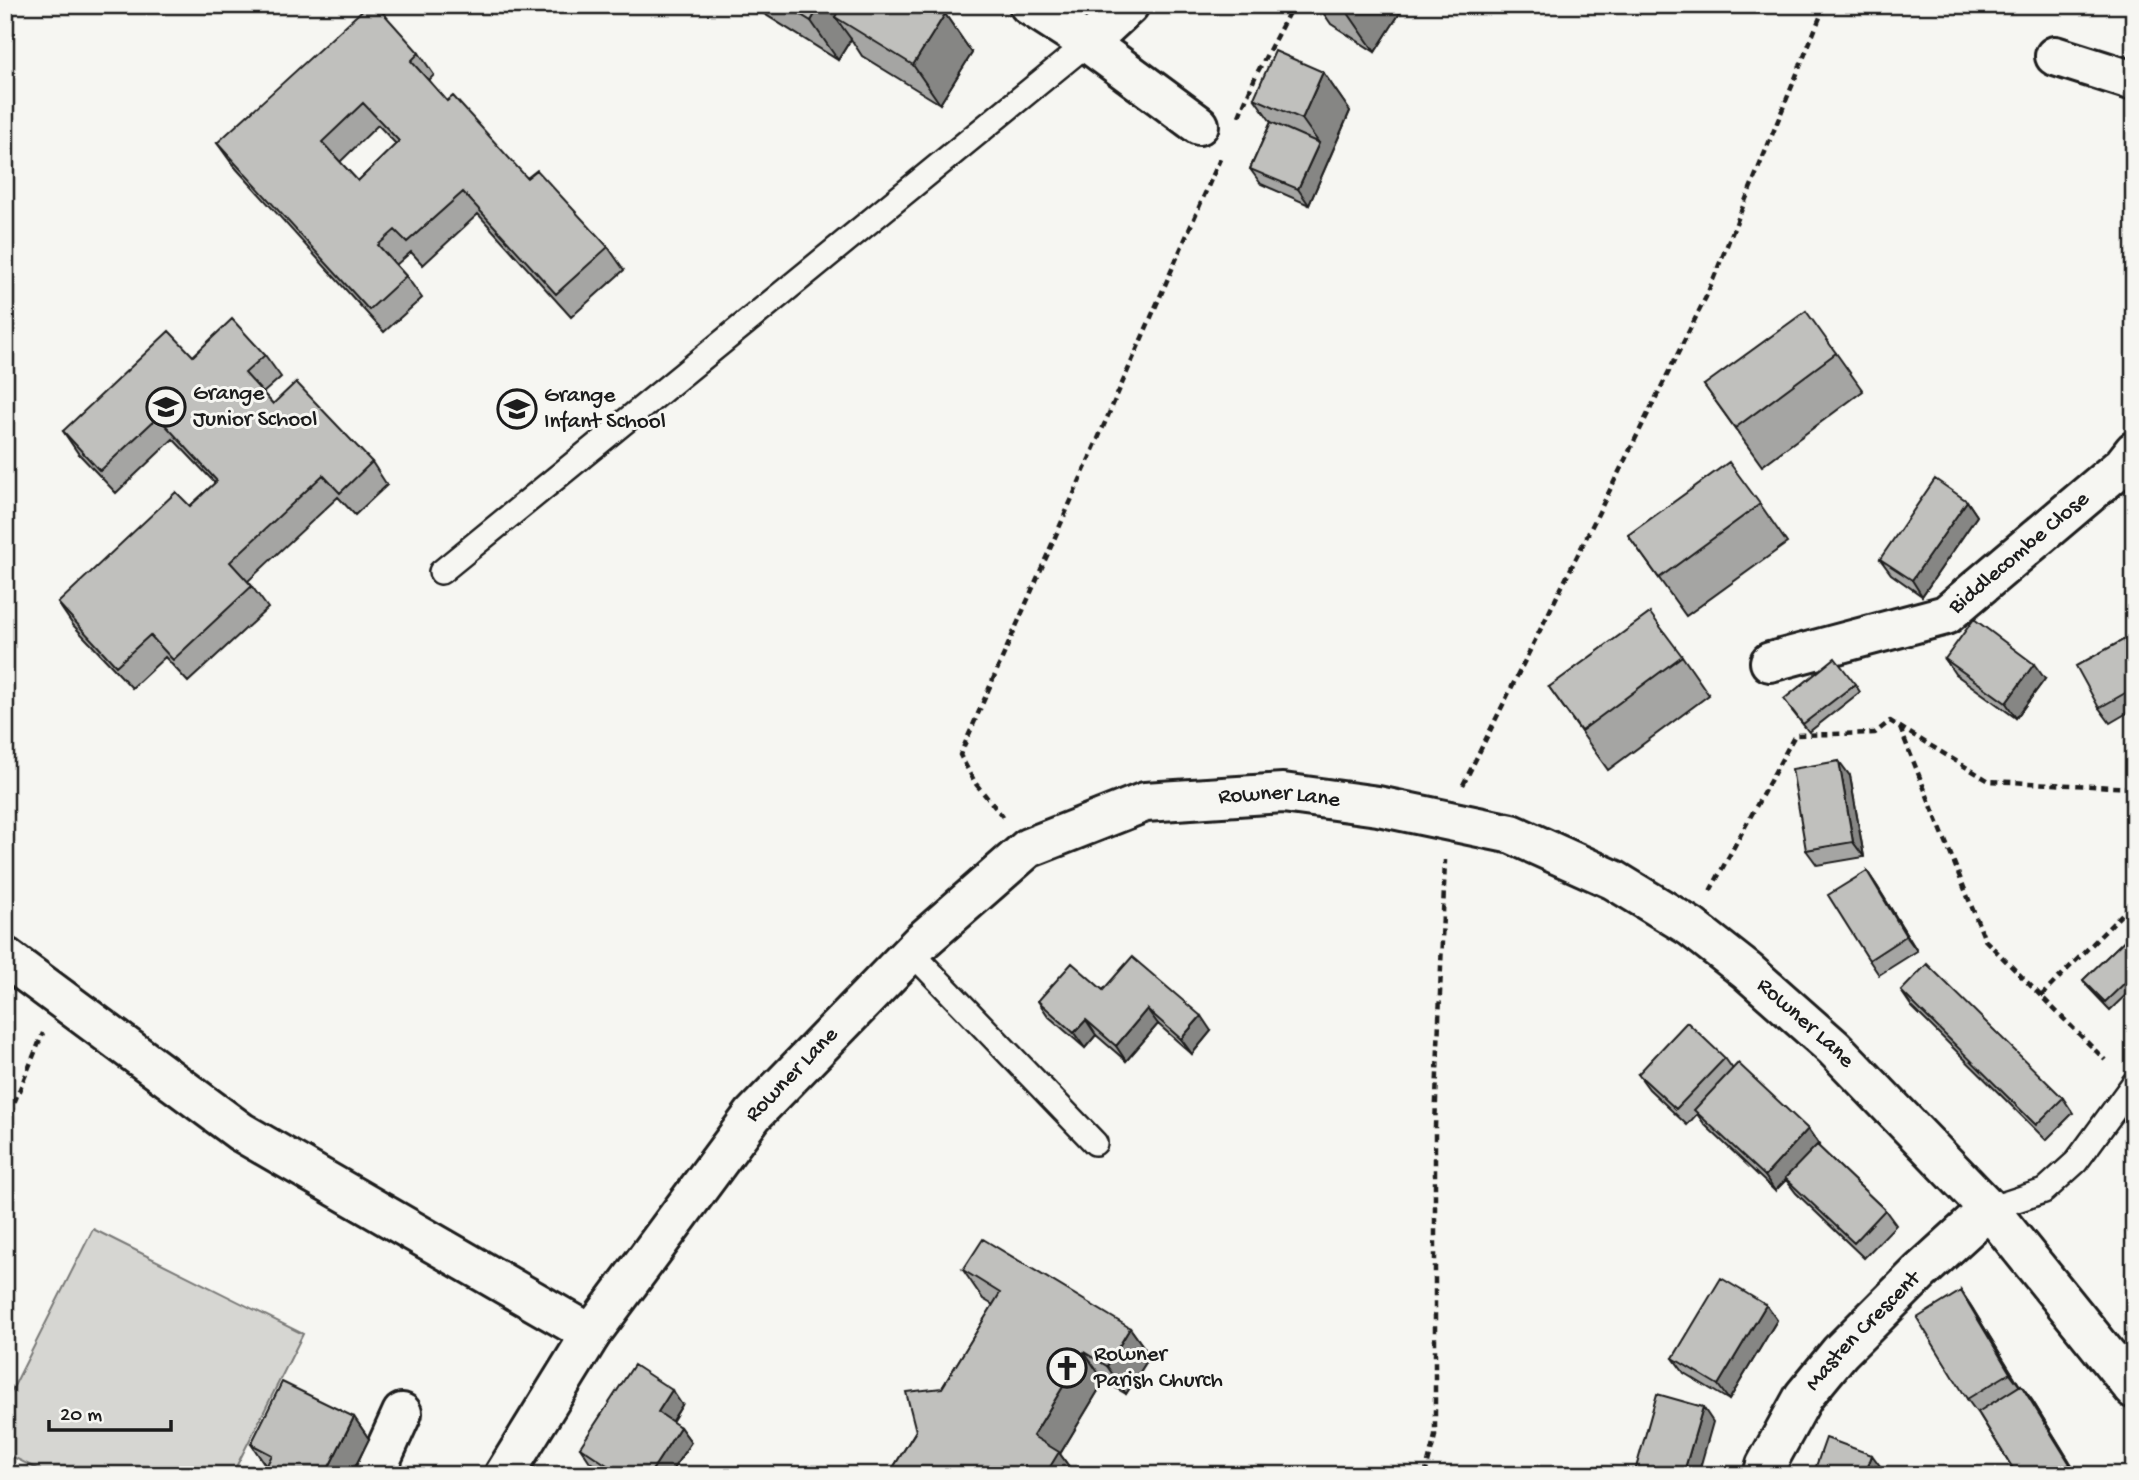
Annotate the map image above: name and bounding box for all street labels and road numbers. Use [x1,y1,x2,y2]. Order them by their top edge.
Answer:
street label: Biddlecombe Close [1942,485,2096,621]
street label: Rowner Lane [1217,779,1343,814]
street label: Rowner Lane [1751,972,1861,1075]
street label: Rowner Lane [740,1021,845,1128]
street label: Masten Crescent [1800,1264,1928,1397]

